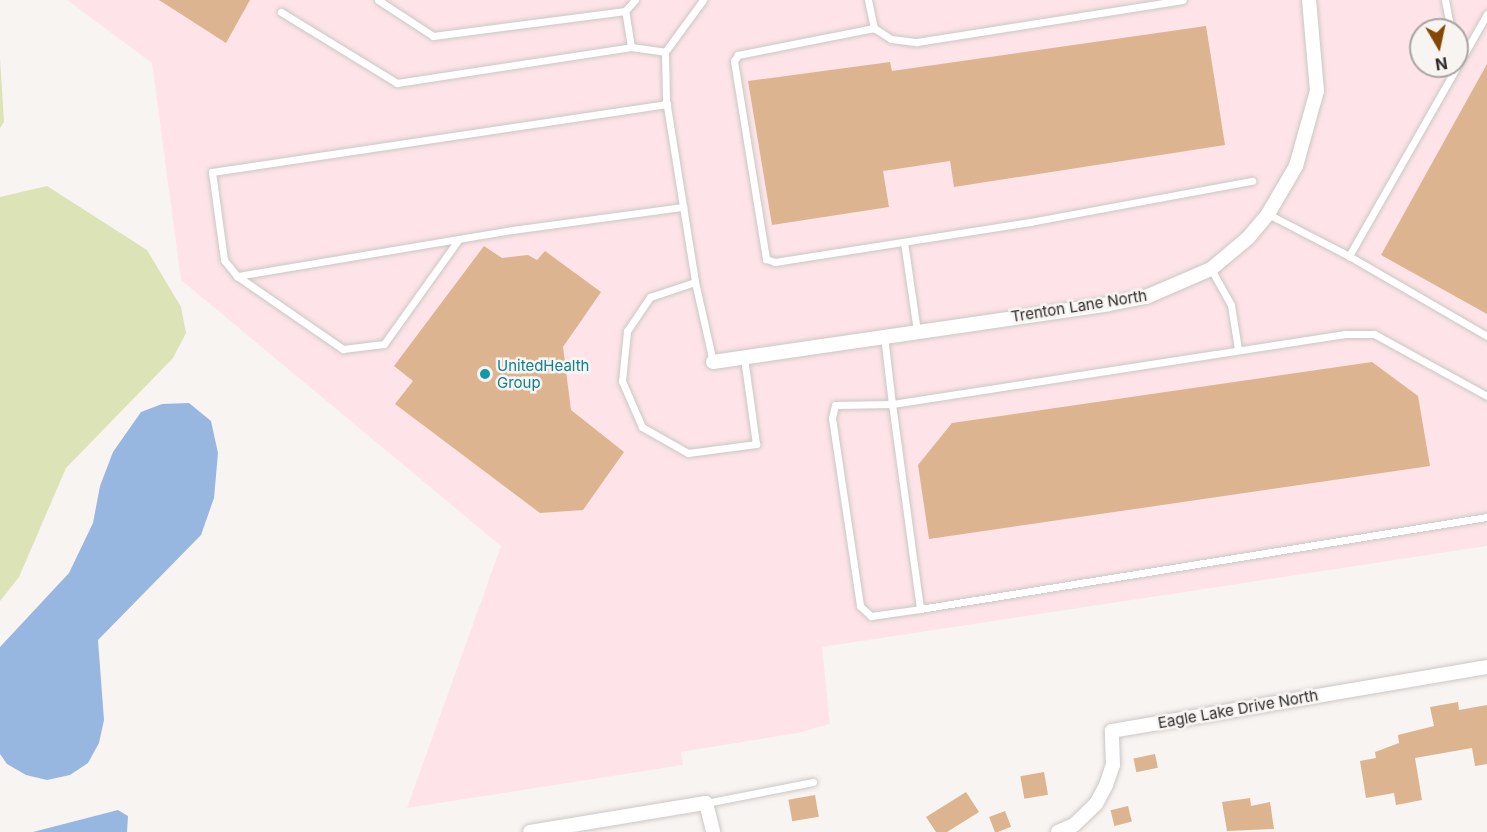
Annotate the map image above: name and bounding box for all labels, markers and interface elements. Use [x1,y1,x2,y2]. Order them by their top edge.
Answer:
north arrow [1409,18,1469,78]
text: N [1434,53,1449,75]
street label: Trenton Lane North [1010,286,1148,326]
place label: UnitedHealth Group [497,356,589,391]
marker: UnitedHealth Group [478,367,492,381]
street label: Eagle Lake Drive North [1156,686,1320,732]

